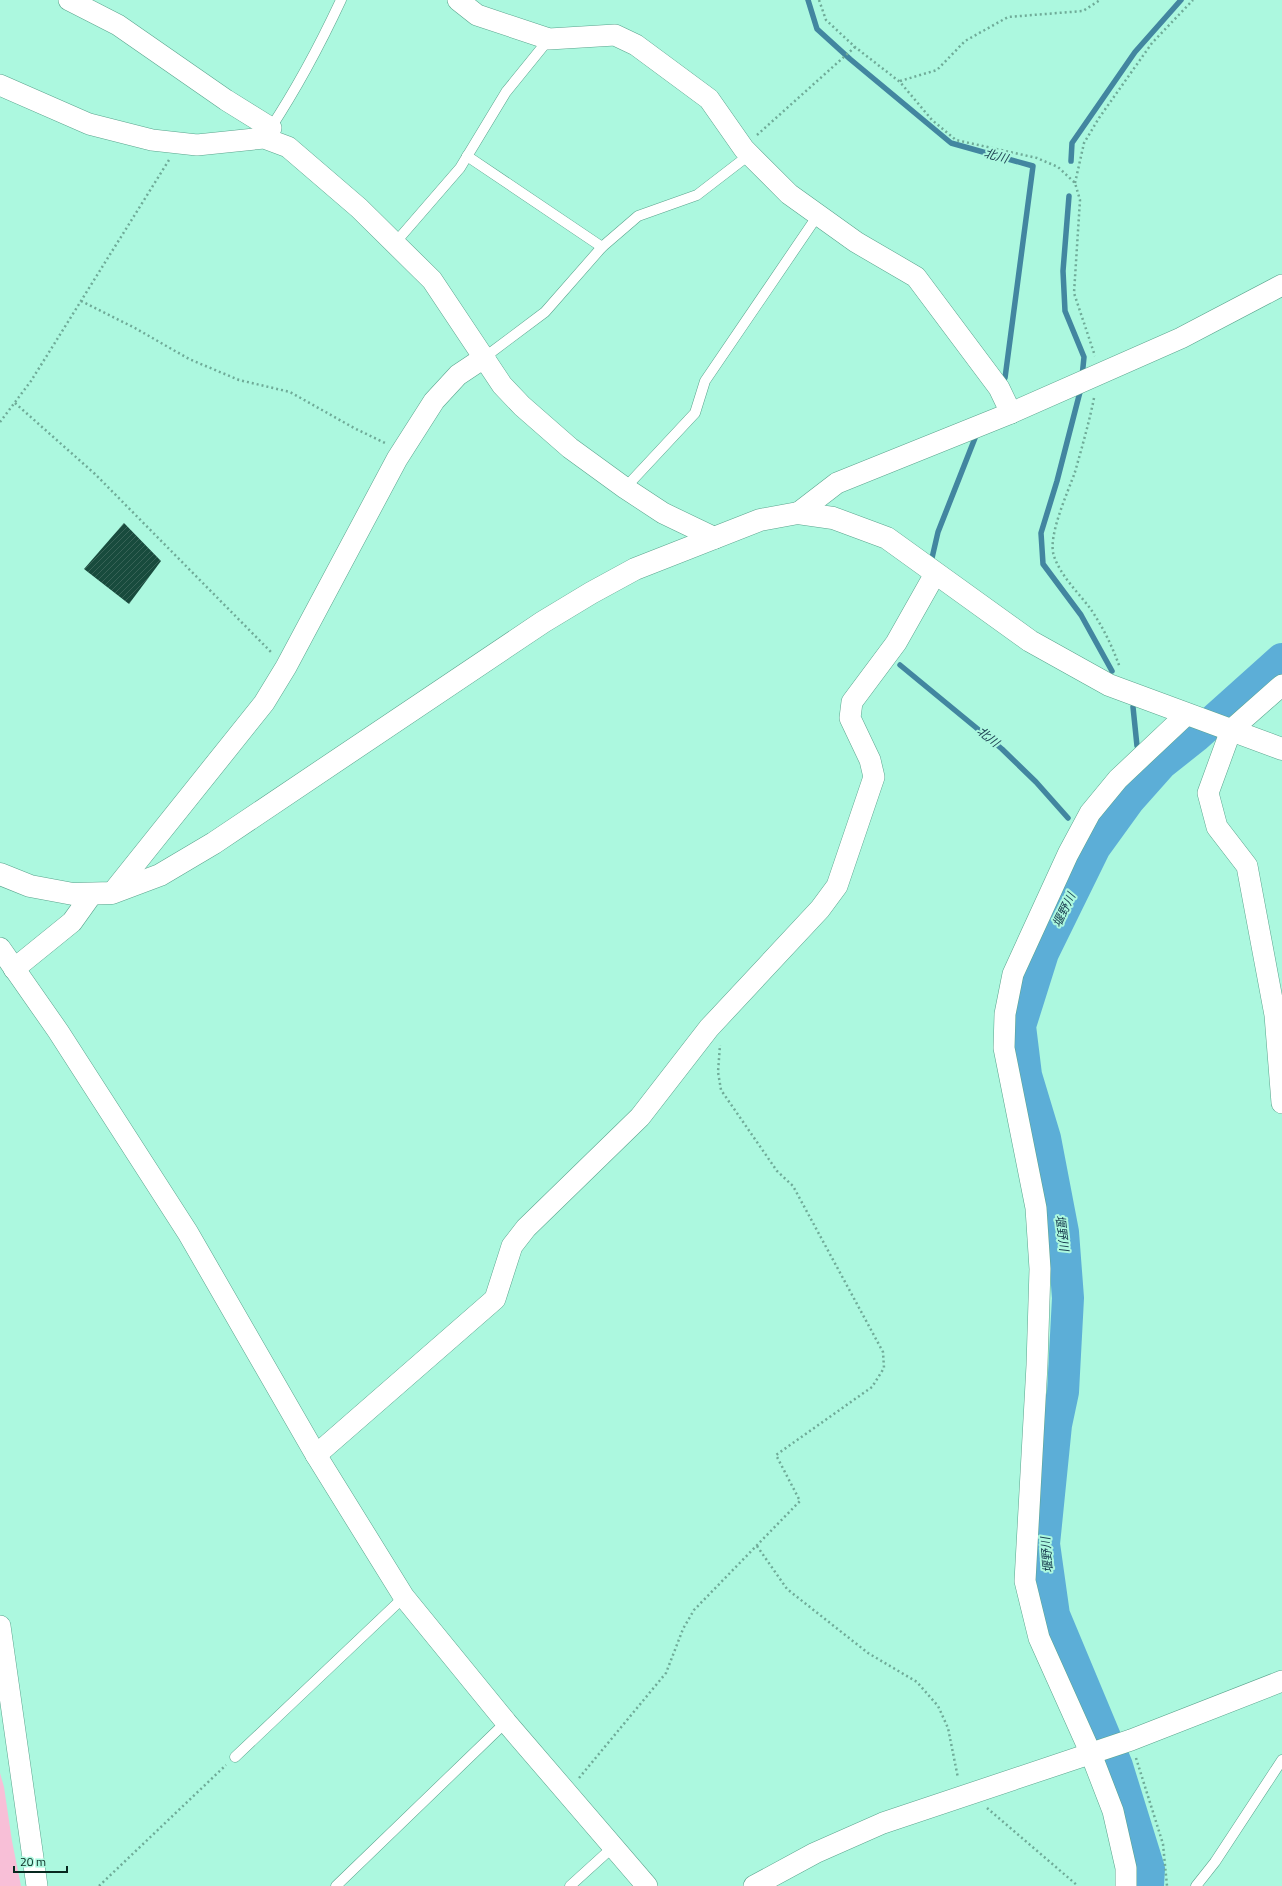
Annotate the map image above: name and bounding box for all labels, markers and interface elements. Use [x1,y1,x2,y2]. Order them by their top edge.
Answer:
water label: 北川 [982,143,1012,169]
water label: 北川 [973,722,1005,753]
water label: 堰野川 [1047,888,1081,930]
water label: 堰野川 [1051,1214,1074,1254]
water label: 堰野川 [1035,1534,1058,1574]
scale bar [14,1848,67,1874]
text: 20 m [20,1852,46,1871]

